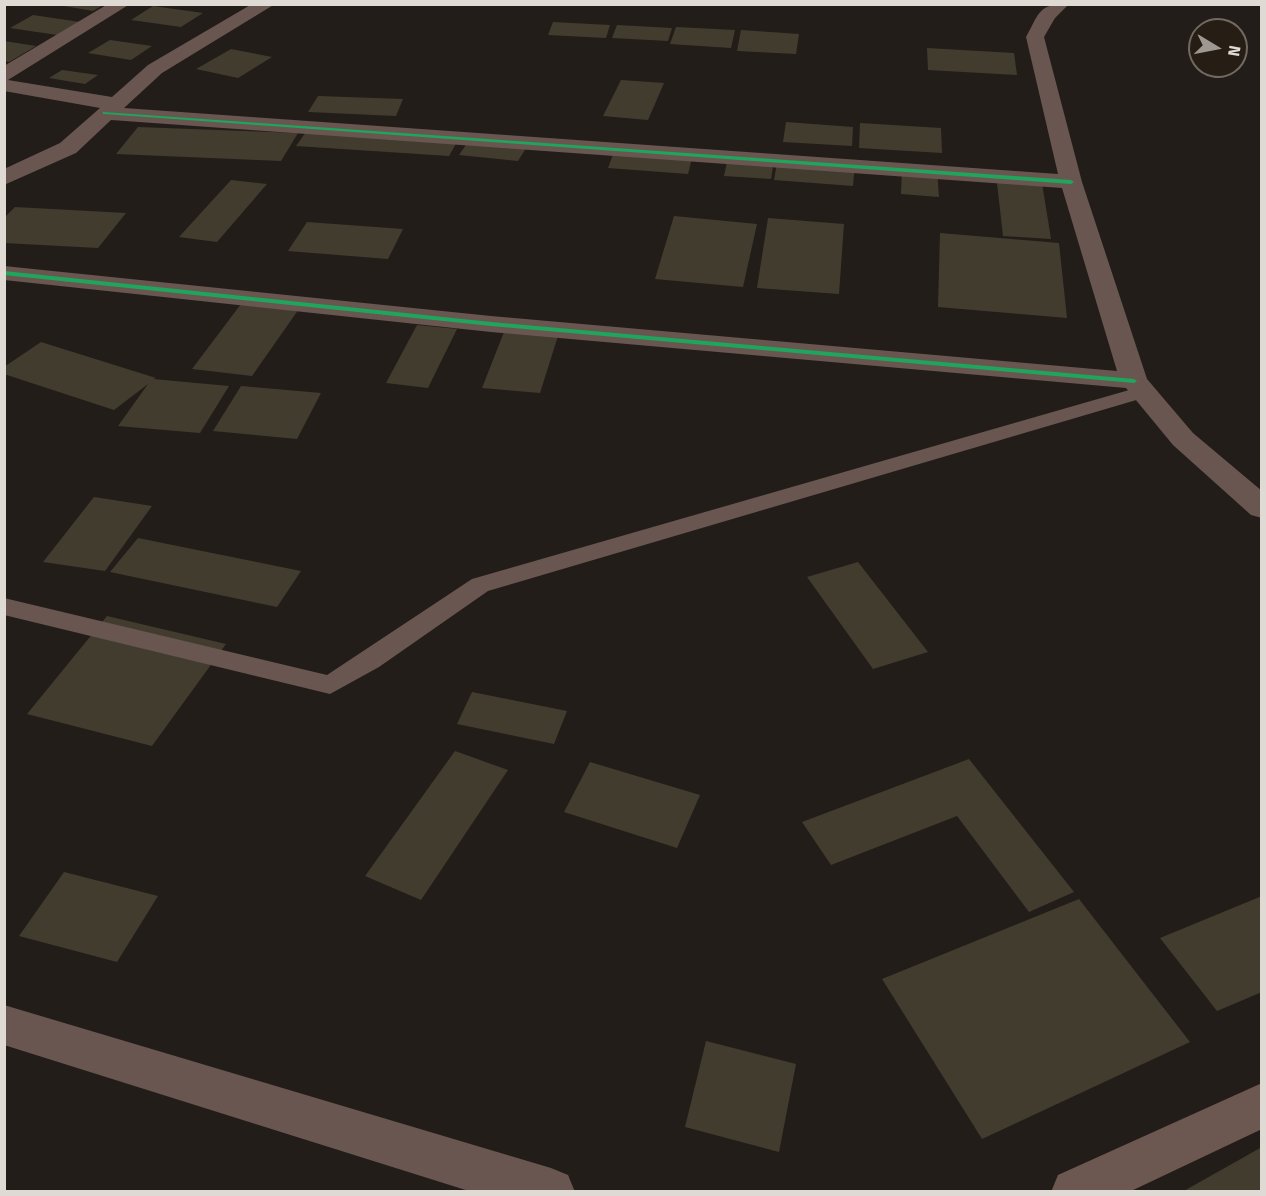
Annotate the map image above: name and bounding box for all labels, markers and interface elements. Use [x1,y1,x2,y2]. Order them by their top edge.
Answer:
north arrow [1188,18,1248,78]
text: N [1224,44,1245,58]

